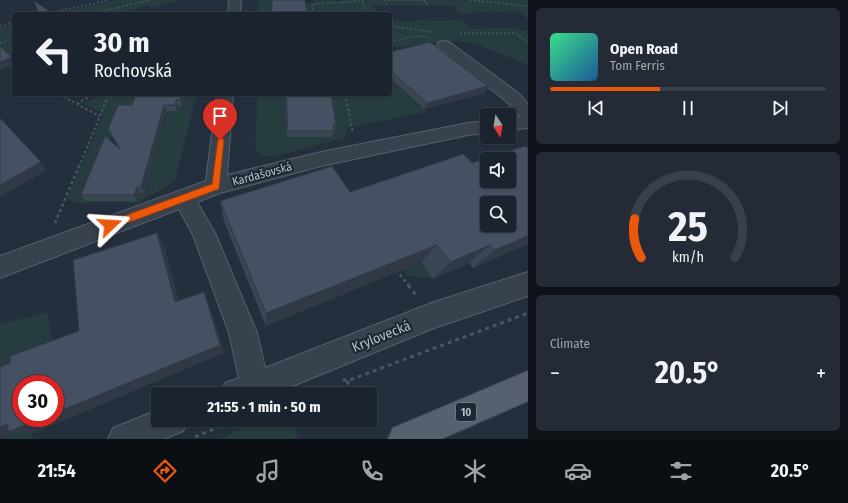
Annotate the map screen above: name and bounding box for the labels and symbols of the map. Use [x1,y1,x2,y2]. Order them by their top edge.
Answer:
pin [203,99,237,140]
north arrow [480,108,516,144]
street label: Kardašovská [231,159,294,189]
position arrow [89,204,131,246]
street label: Krylovecká [349,317,413,356]
speed limit sign: 30 [12,375,64,427]
road number: 10 [456,403,476,421]

